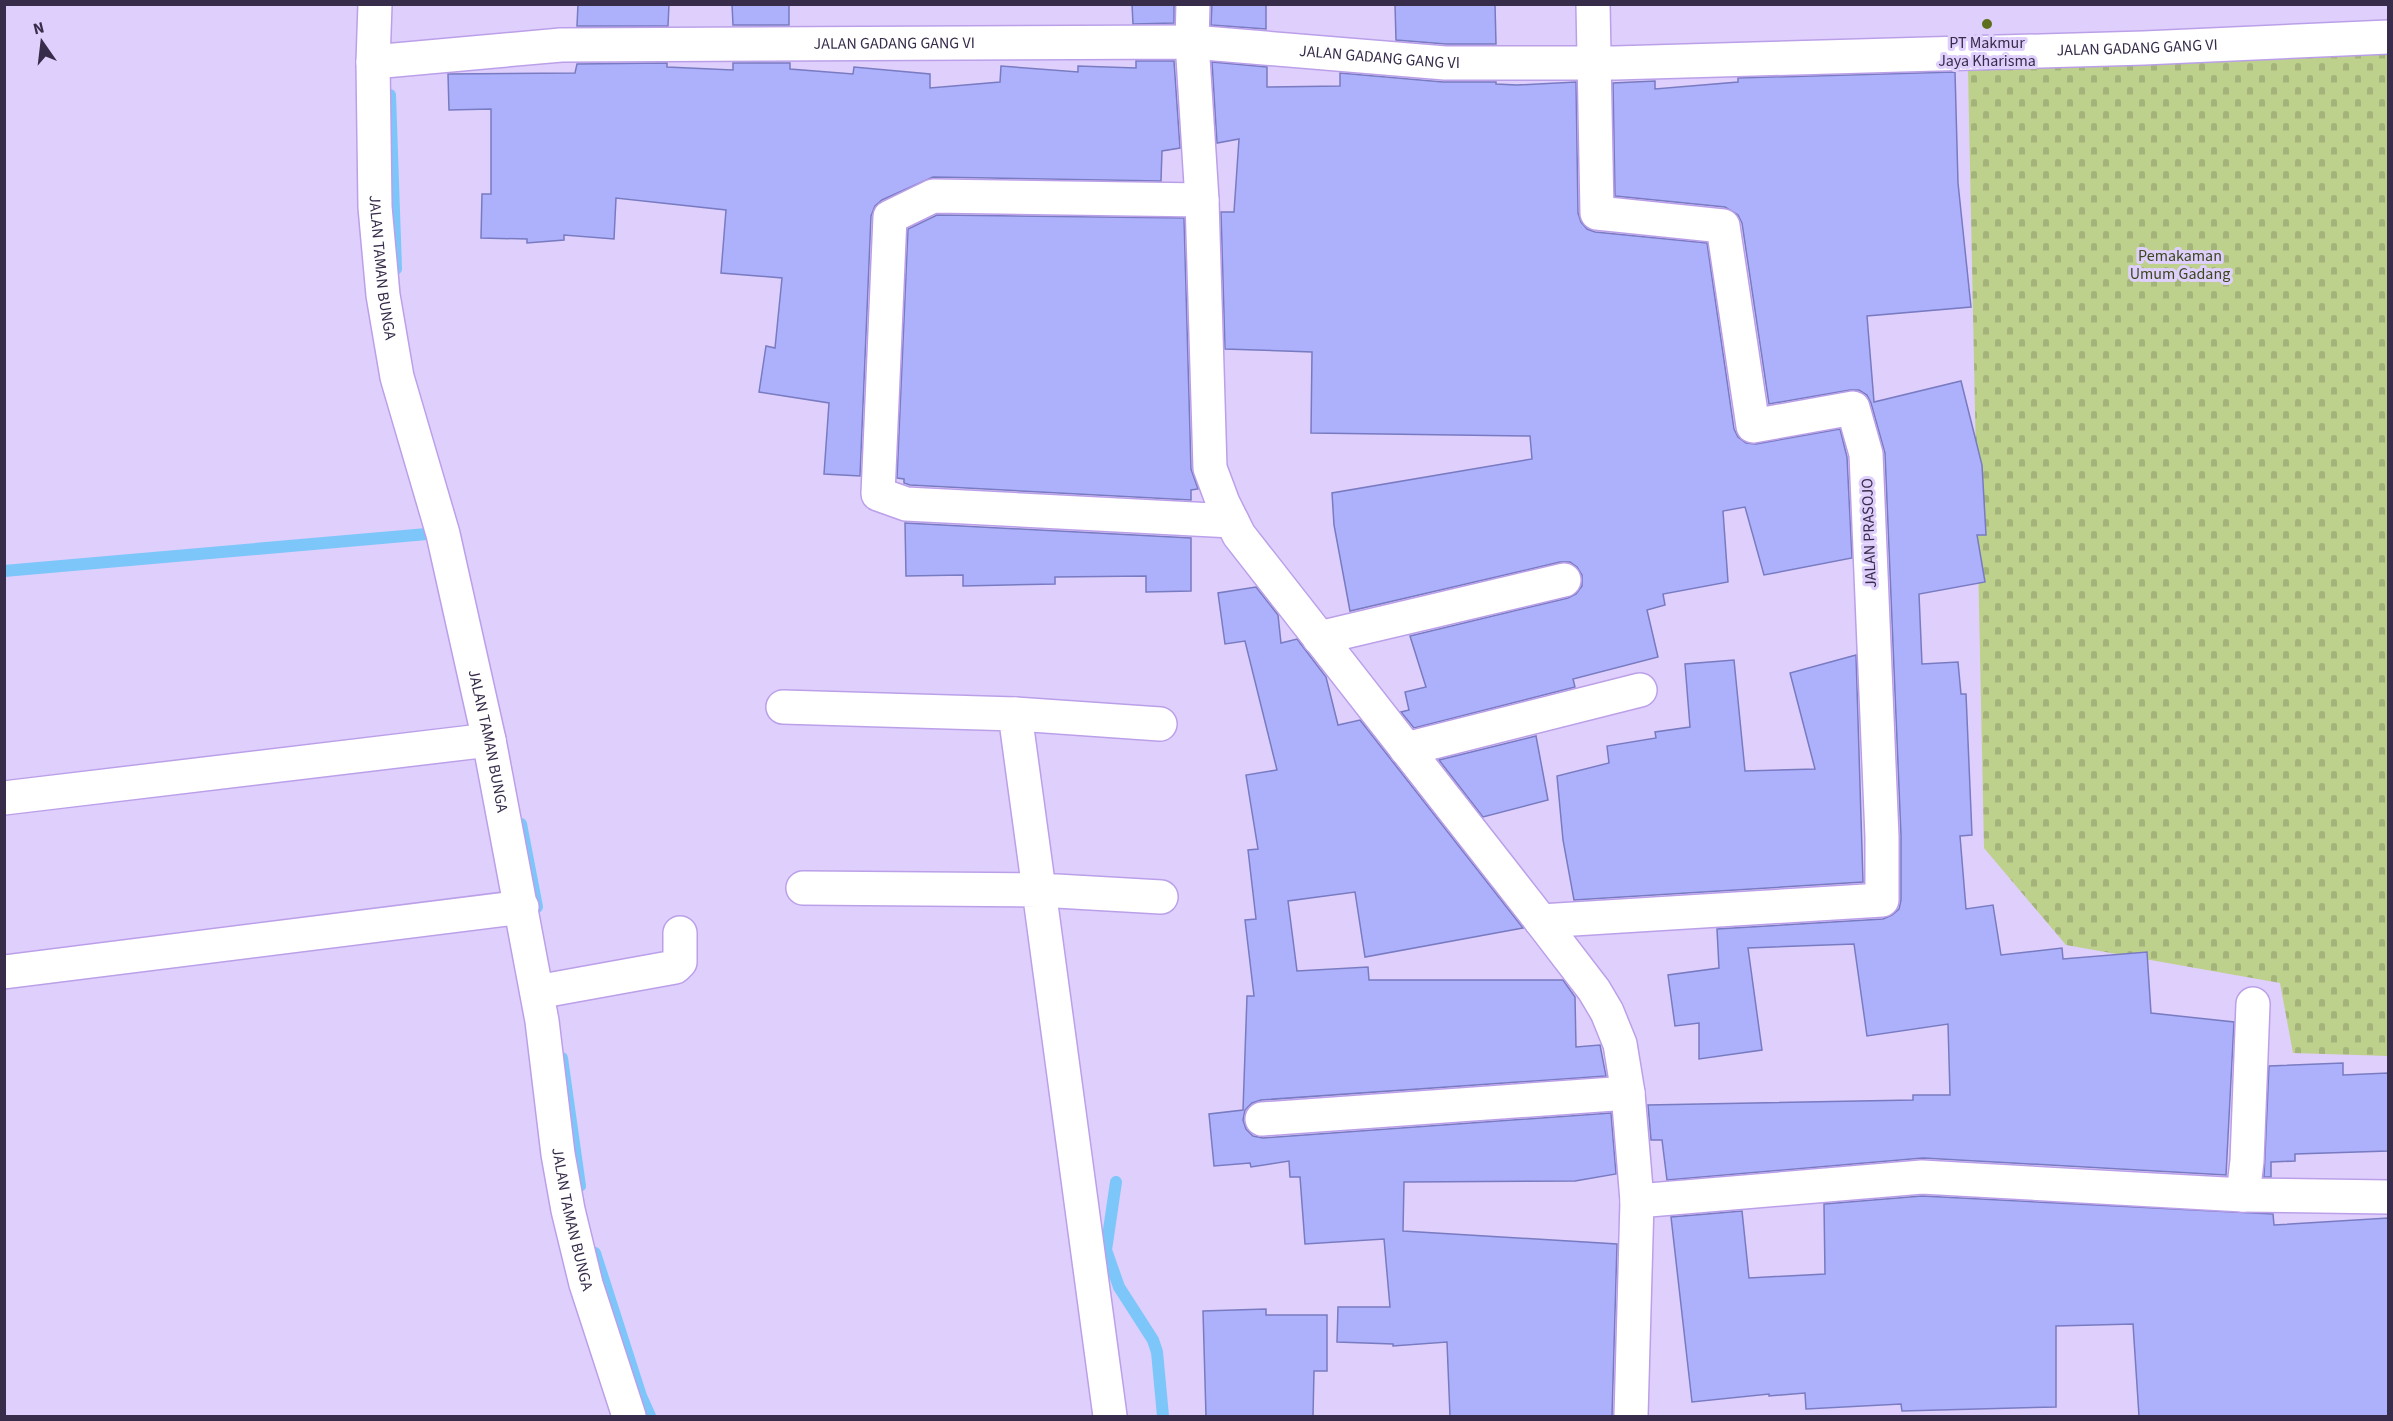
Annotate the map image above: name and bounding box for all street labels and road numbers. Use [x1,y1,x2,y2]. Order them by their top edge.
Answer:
street label: JALAN GADANG GANG VI [814,32,975,55]
street label: JALAN GADANG GANG VI [2056,34,2218,61]
street label: JALAN GADANG GANG VI [1298,40,1460,74]
street label: JALAN TAMAN BUNGA [364,195,402,342]
street label: JALAN PRASOJO [1856,478,1882,588]
street label: JALAN TAMAN BUNGA [463,667,513,815]
street label: JALAN TAMAN BUNGA [546,1147,599,1294]

